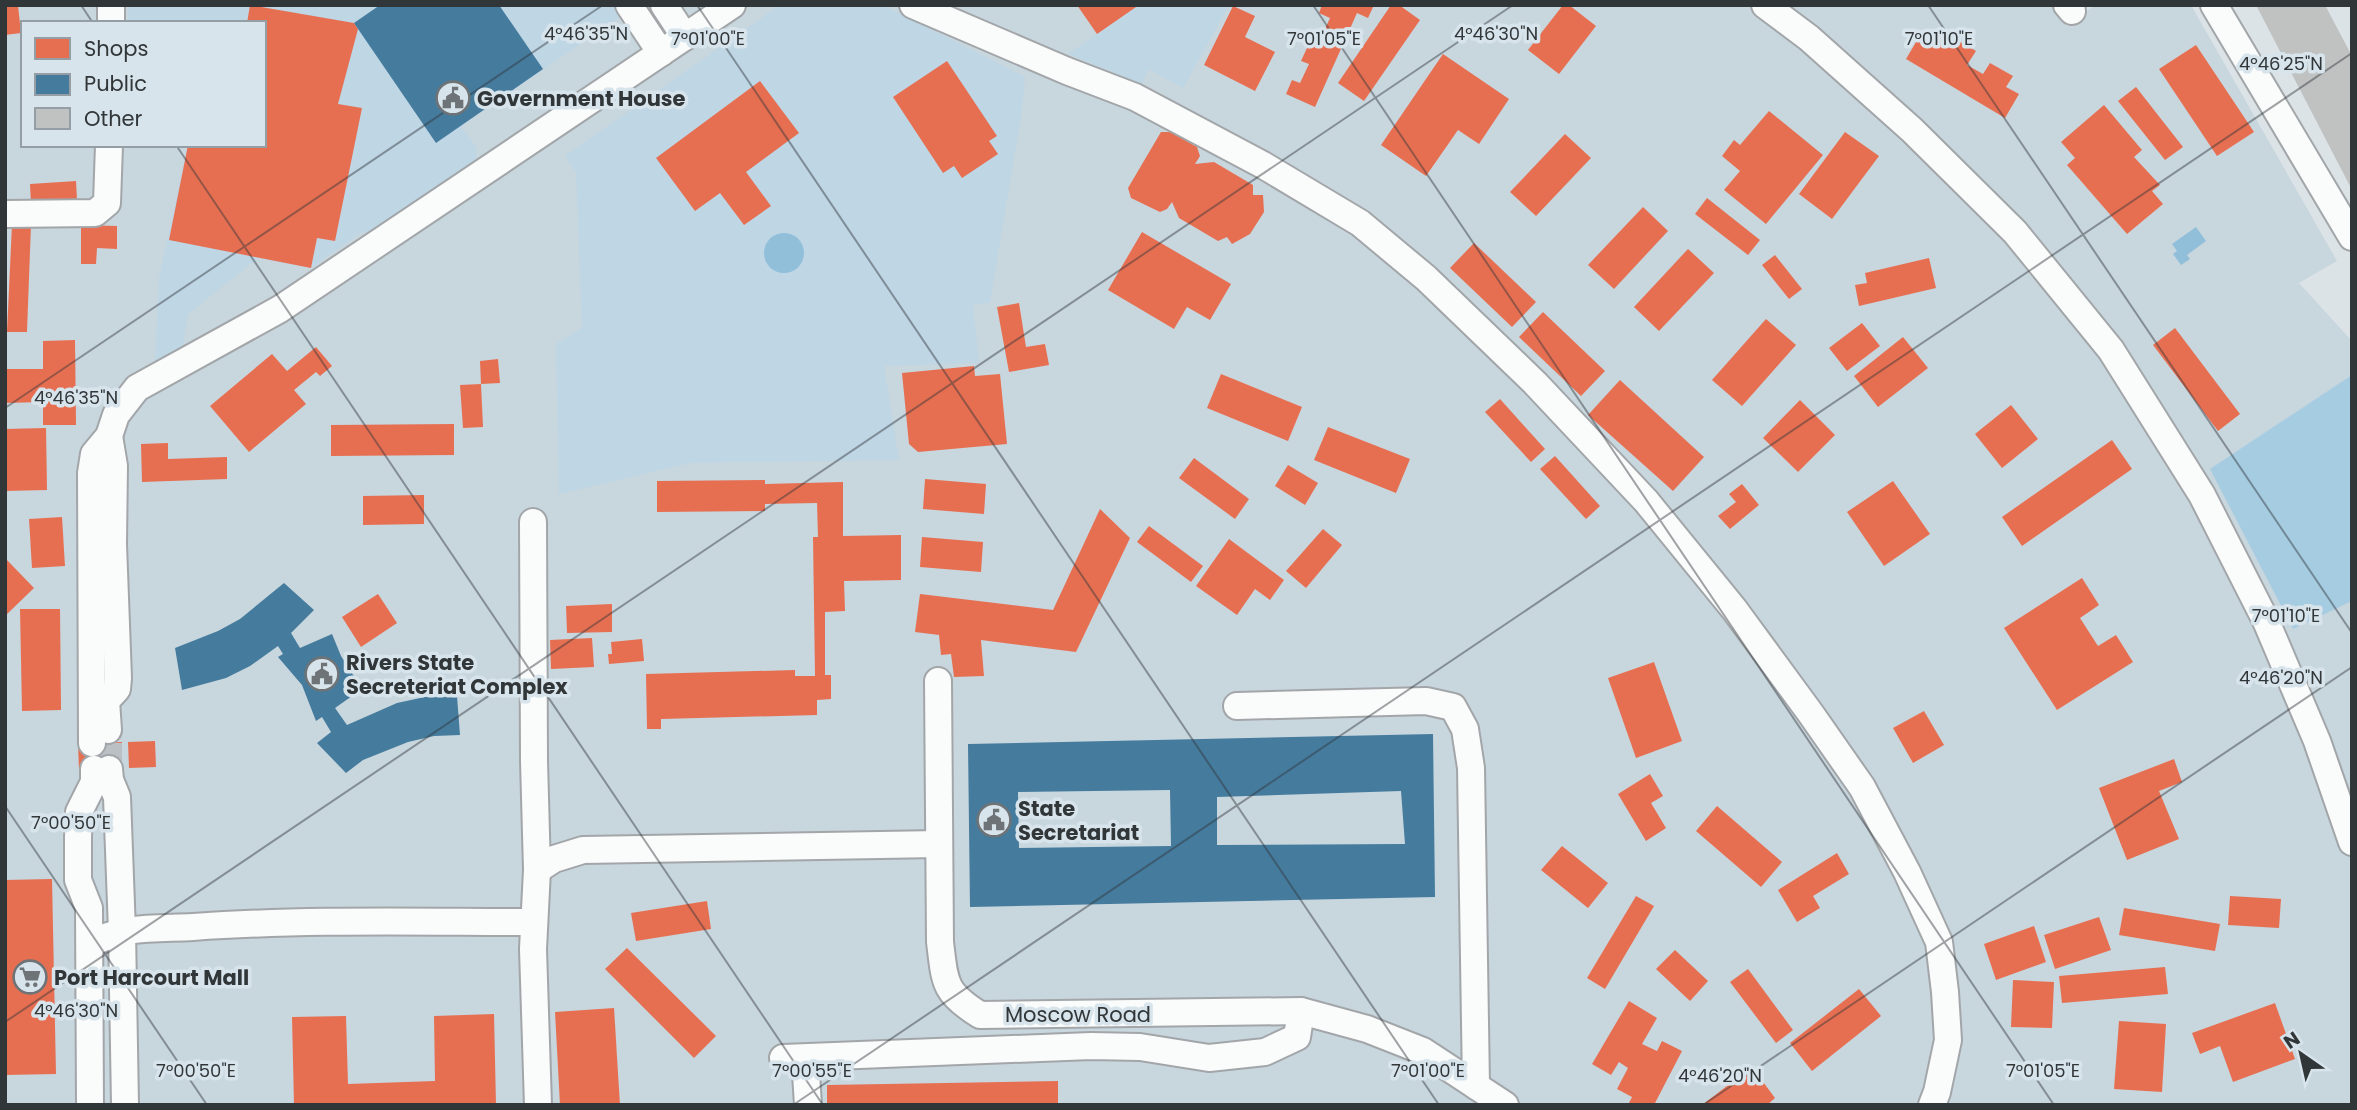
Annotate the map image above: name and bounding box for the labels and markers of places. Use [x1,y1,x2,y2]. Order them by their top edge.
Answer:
public building icon: Government House [434,79,472,117]
place label: Government House [477,84,686,113]
place label: Rivers State Secreteriat Complex [346,648,568,701]
public building icon: Rivers State Secreteriat Complex [303,655,341,693]
place label: State Secretariat [1018,794,1139,847]
public building icon: State Secretariat [975,801,1013,839]
supermarket icon: Port Harcourt Mall [11,958,49,996]
place label: Port Harcourt Mall [54,963,249,992]

